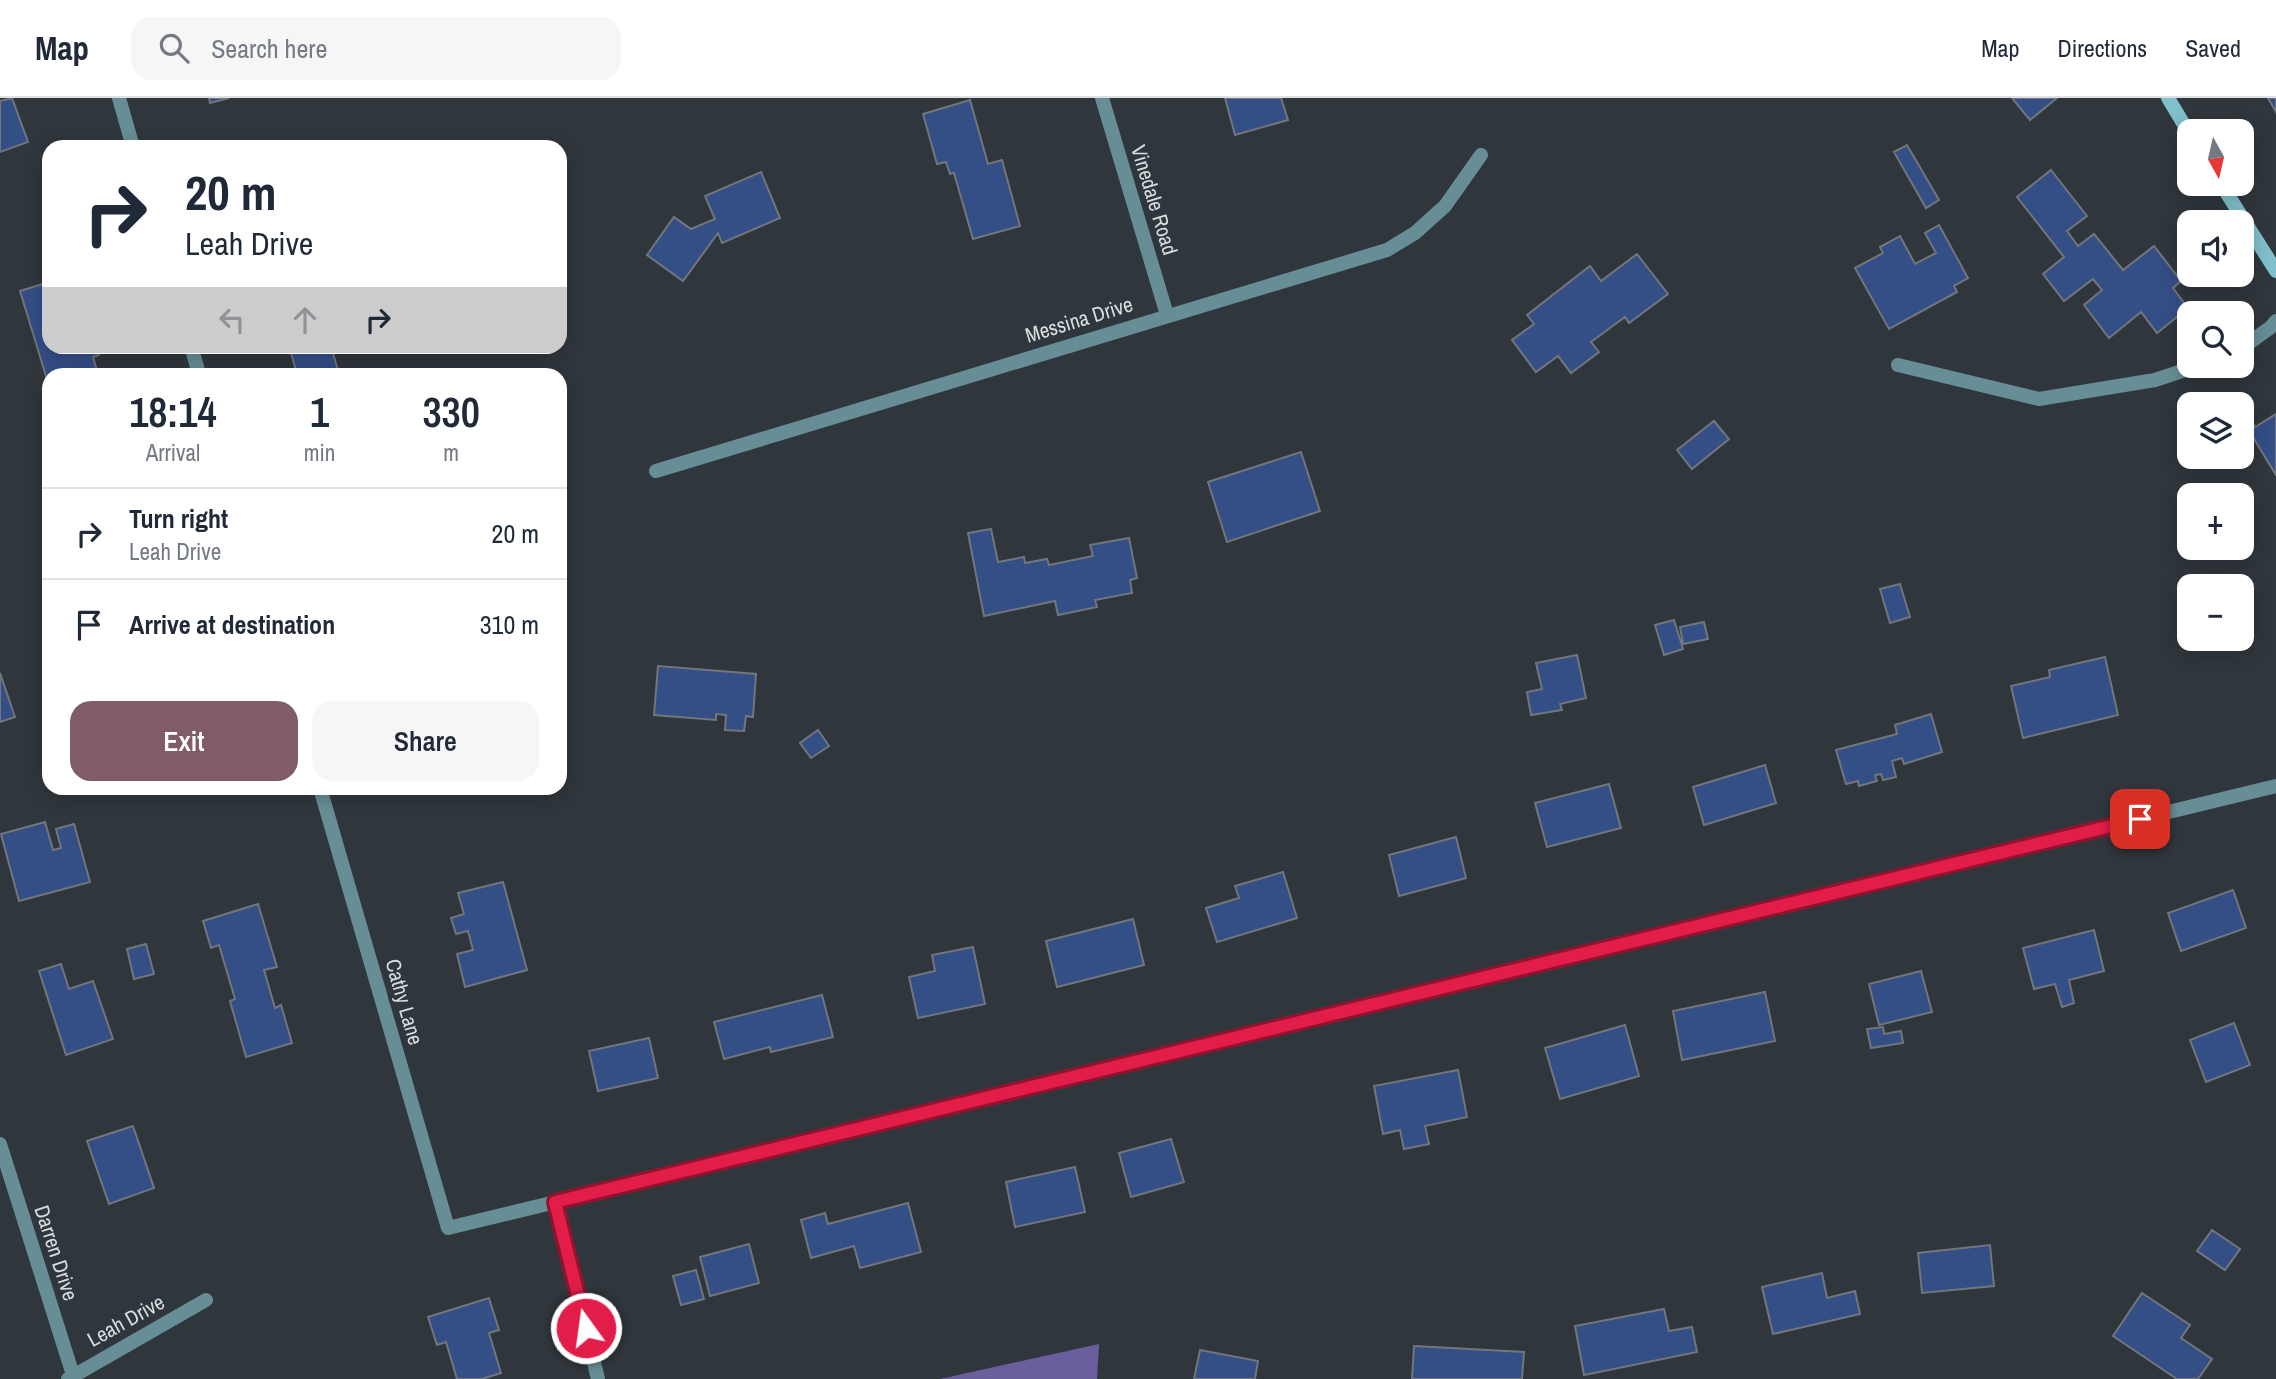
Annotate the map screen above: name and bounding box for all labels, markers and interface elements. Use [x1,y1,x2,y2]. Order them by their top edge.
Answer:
search box [131,17,621,80]
text: Map [35,26,89,70]
icon: search [155,29,193,67]
text: Search here [211,31,327,66]
text: Map [1981,32,2019,64]
text: Directions [2057,32,2147,64]
text: Saved [2185,32,2241,64]
north arrow [2177,119,2254,196]
map controls [2177,119,2254,651]
street label: Vinedale Road [1124,141,1185,258]
text: 20 m [185,159,277,225]
icon: right [70,168,161,259]
button: sound [2177,210,2254,287]
text: Leah Drive [185,222,313,265]
street label: Messina Drive [1022,289,1136,350]
icon: left [213,301,251,339]
icon: ahead [286,301,324,339]
icon: right [359,301,397,339]
button: search [2177,301,2254,378]
text: 18:14 [129,384,217,440]
text: 1 [310,384,329,440]
text: 330 [422,384,480,440]
button: layers [2177,392,2254,469]
text: Arrival [146,437,200,468]
text: min [304,437,335,468]
text: m [443,437,459,468]
button: + [2177,483,2254,560]
text: Turn right [129,501,228,536]
icon: right [70,515,108,553]
text: 20 m [492,516,539,551]
text: Leah Drive [129,536,221,567]
button: − [2177,574,2254,651]
icon: arrive [70,606,108,644]
text: Arrive at destination [129,607,335,642]
text: 310 m [480,607,539,642]
button: Exit [70,701,298,781]
button: Share [312,701,539,781]
pin [2110,789,2170,849]
icon: arrive [2121,800,2159,838]
street label: Cathy Lane [378,956,431,1048]
street label: Darren Drive [27,1201,85,1304]
street label: Leah Drive [82,1287,170,1354]
position arrow [549,1291,623,1365]

